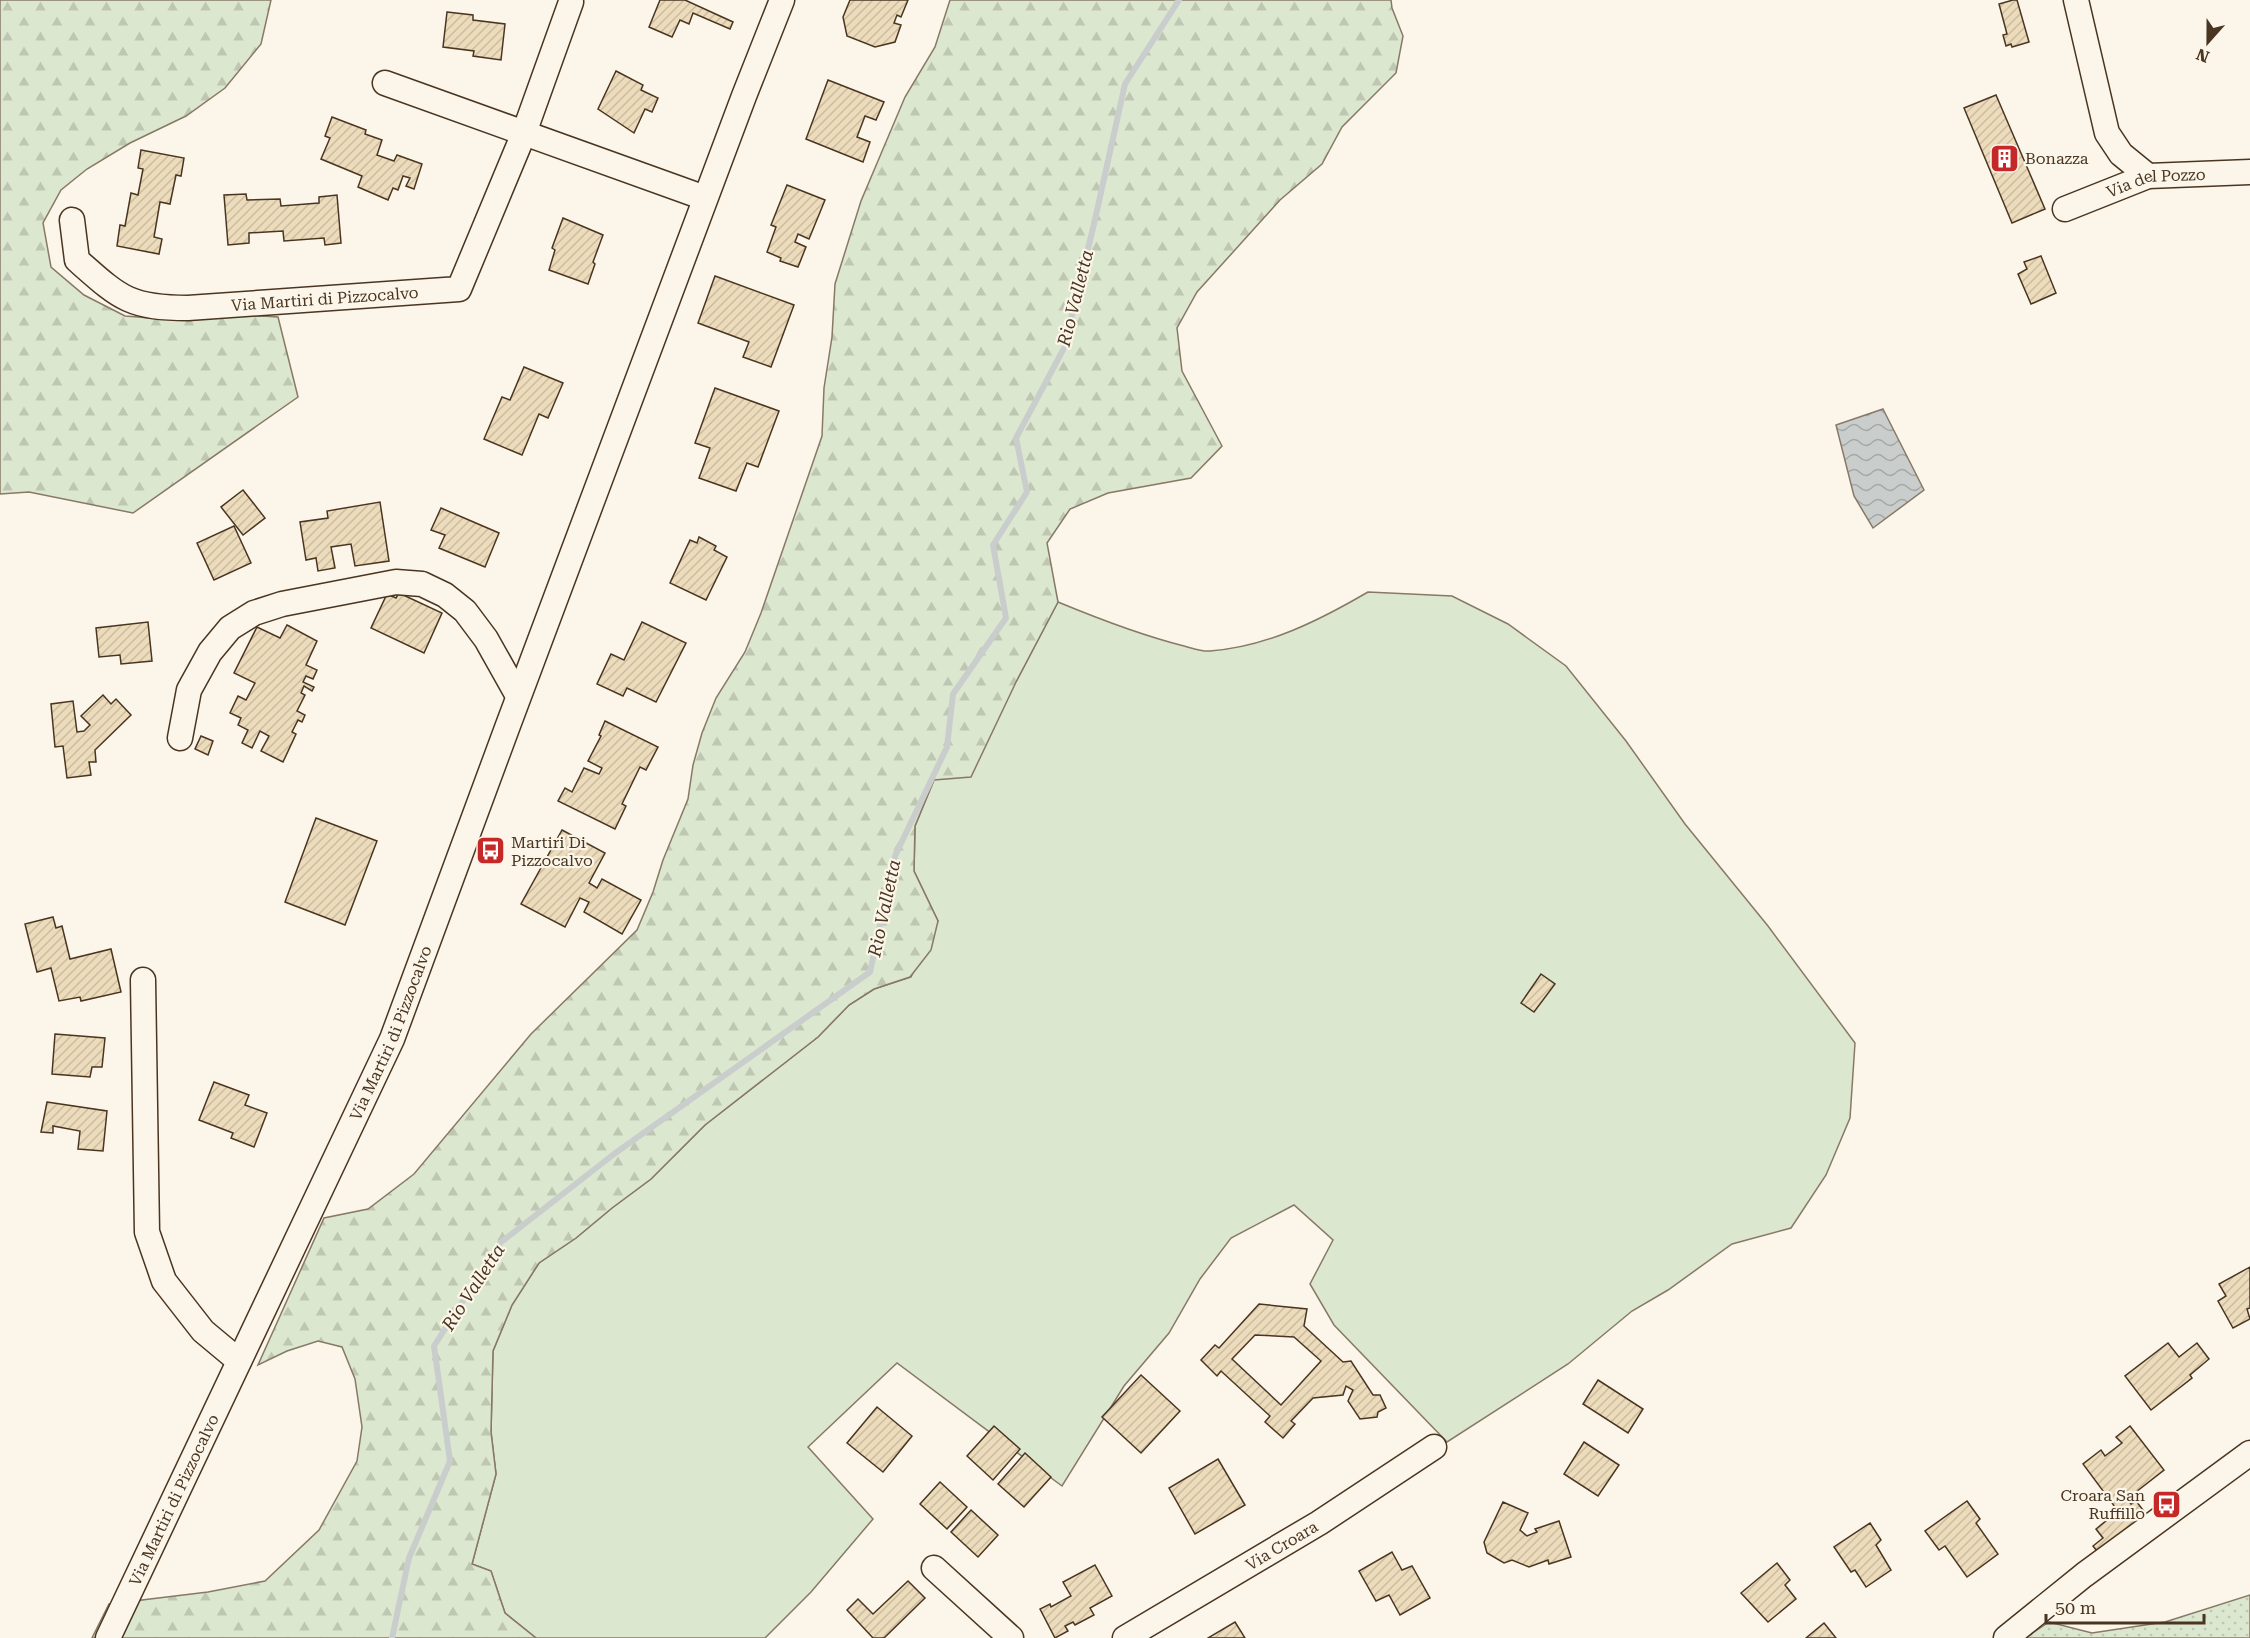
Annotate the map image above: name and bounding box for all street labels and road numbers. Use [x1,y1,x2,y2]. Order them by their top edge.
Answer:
street label: Via del Pozzo [2103,164,2206,201]
street label: Via Martiri di Pizzocalvo [231,282,419,314]
street label: Via Martiri di Pizzocalvo [345,943,435,1123]
street label: Via Martiri di Pizzocalvo [125,1411,222,1589]
street label: Via Croara [1242,1516,1321,1574]

